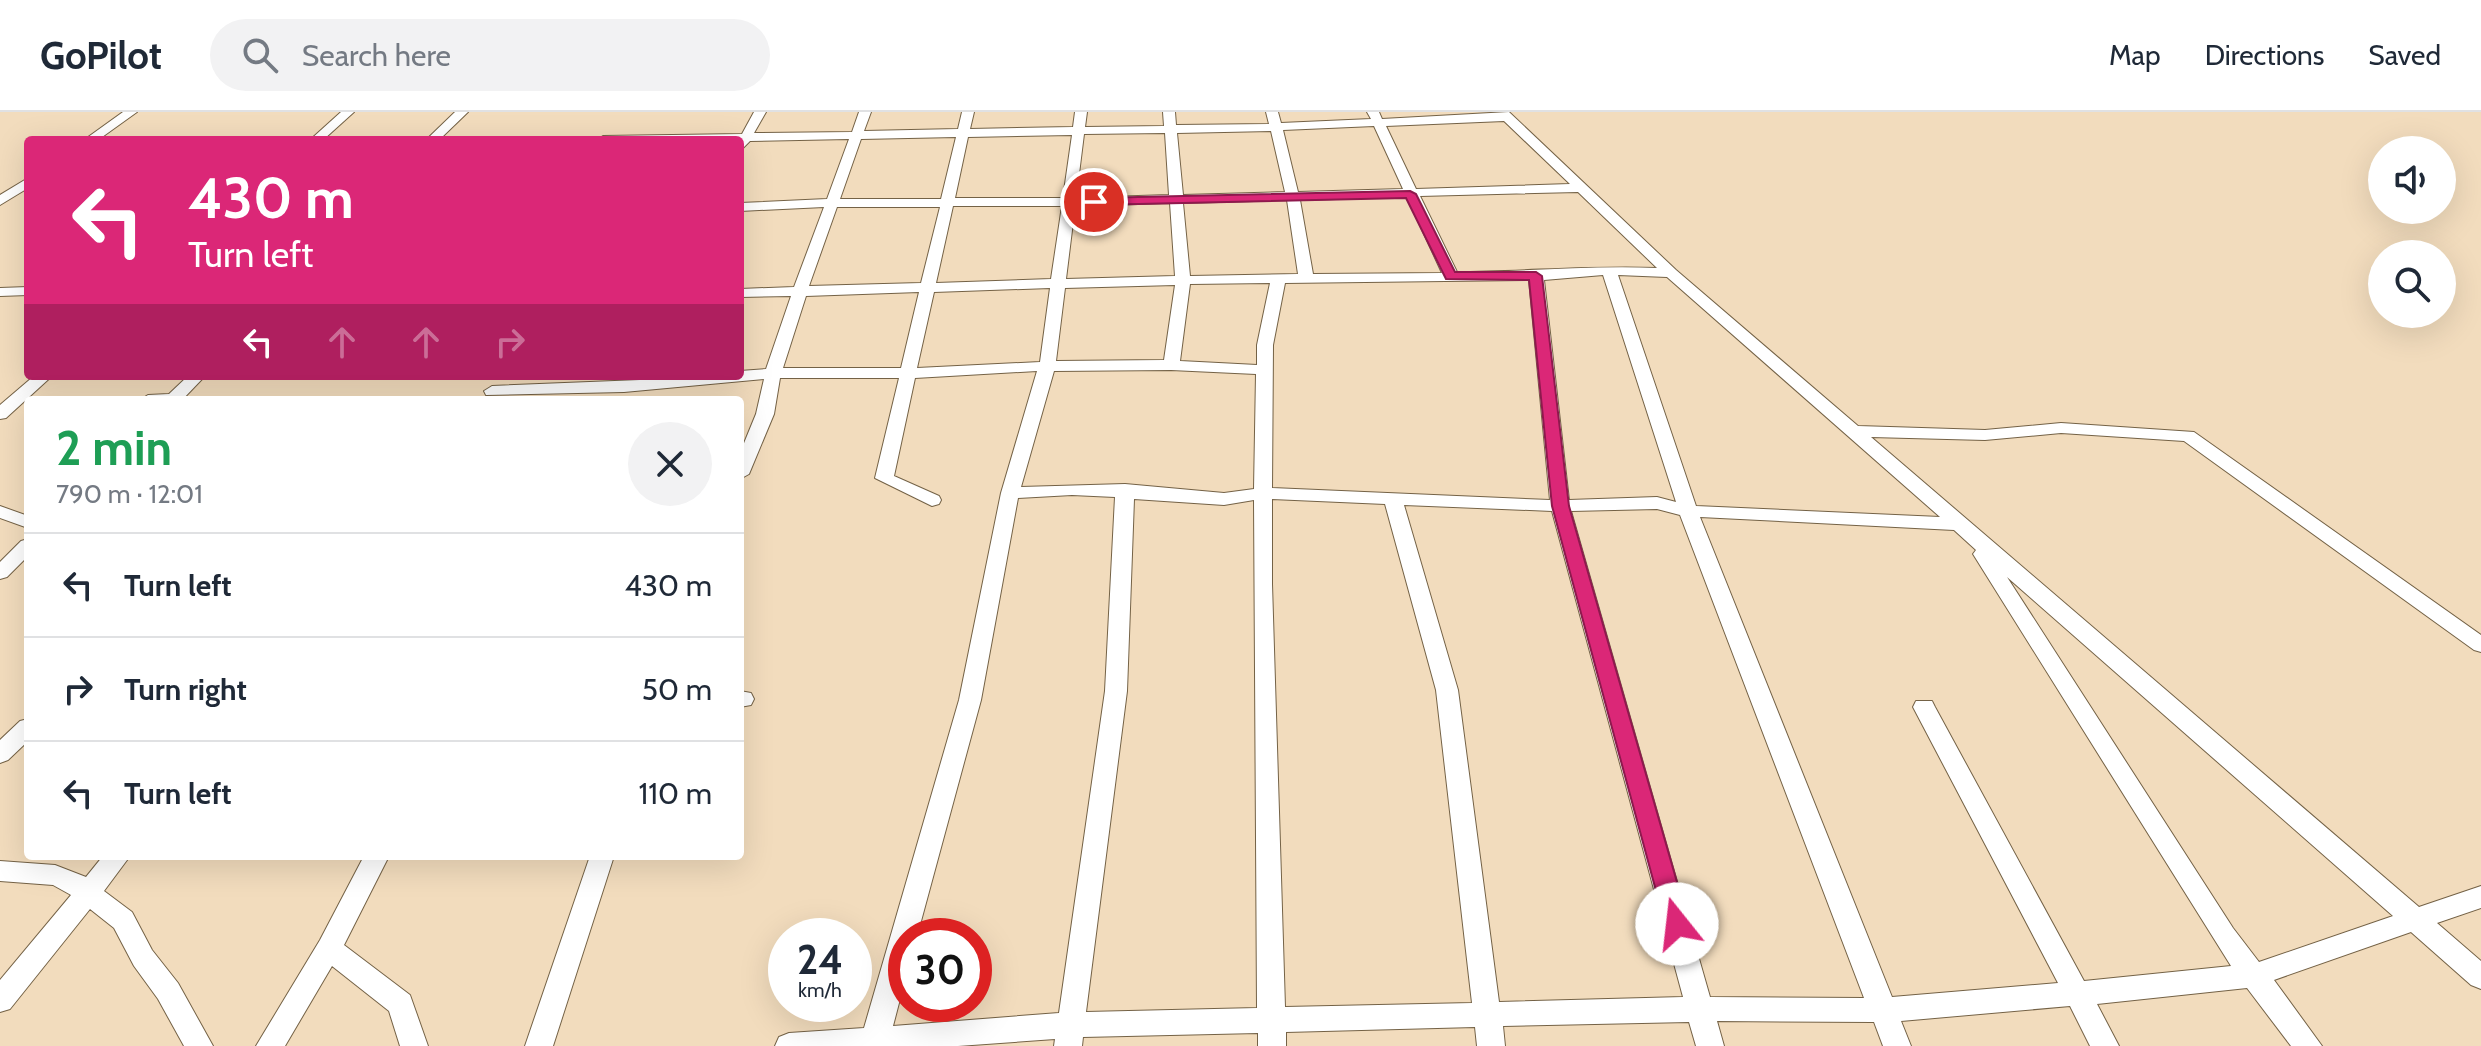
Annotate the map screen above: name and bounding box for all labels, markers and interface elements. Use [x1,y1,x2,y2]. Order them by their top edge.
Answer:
search box [210,19,770,91]
text: GoPilot [40,32,162,79]
icon: search [238,33,282,77]
text: Search here [302,37,451,74]
text: Map [2109,38,2161,72]
text: Directions [2205,38,2324,72]
text: Saved [2368,38,2441,72]
map controls [2368,136,2456,328]
button: sound [2368,136,2456,224]
text: 430 m [188,164,354,232]
icon: left [56,168,160,272]
pin [1060,168,1128,236]
icon: arrive [1072,180,1116,224]
text: Turn left [188,232,313,276]
button: search [2368,240,2456,328]
icon: left [236,320,280,364]
icon: ahead [320,320,364,364]
icon: ahead [404,320,448,364]
icon: right [488,320,532,364]
text: 2 min [56,419,172,477]
button: close [628,422,712,506]
text: 790 m · 12:01 [56,478,203,510]
icon: left [56,563,100,607]
text: Turn left [124,567,232,604]
text: 430 m [624,567,712,604]
icon: right [56,667,100,711]
text: Turn right [124,671,247,708]
text: 50 m [642,671,712,708]
icon: left [56,771,100,815]
text: Turn left [124,775,232,812]
text: 110 m [638,775,712,812]
position arrow [1635,882,1719,966]
speed limit sign: 30 [888,918,992,1022]
text: 24 [797,935,843,984]
text: km/h [798,978,842,1002]

